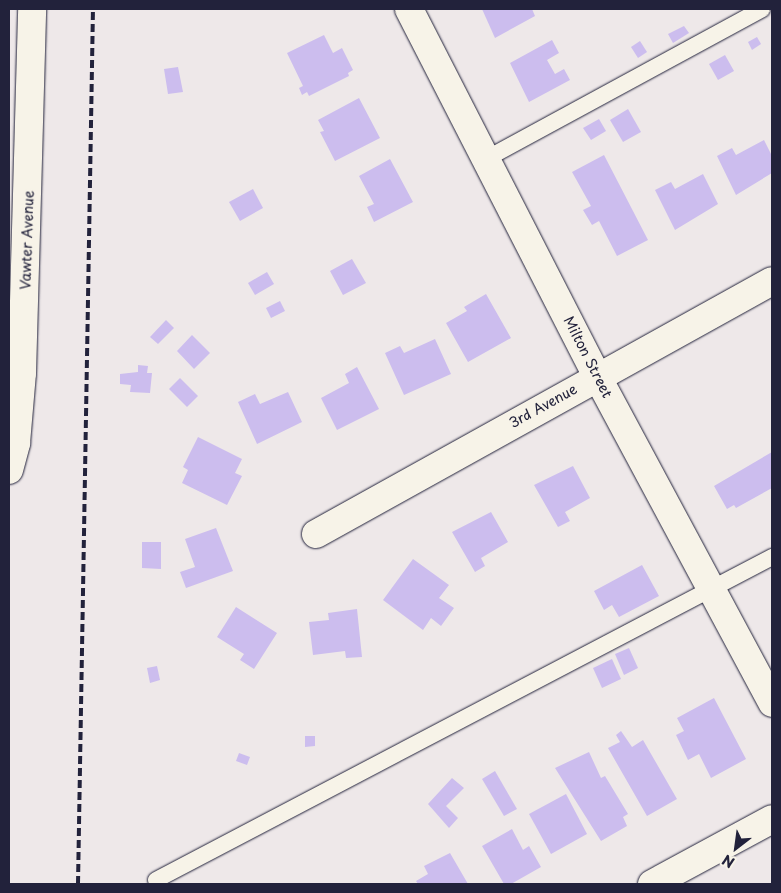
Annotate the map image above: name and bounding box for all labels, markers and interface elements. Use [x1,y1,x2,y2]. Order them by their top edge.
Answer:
street label: Vawter Avenue [17,190,37,290]
street label: Milton Street [560,314,616,400]
street label: 3rd Avenue [506,380,580,432]
north arrow [711,823,761,873]
text: N [718,850,738,873]

